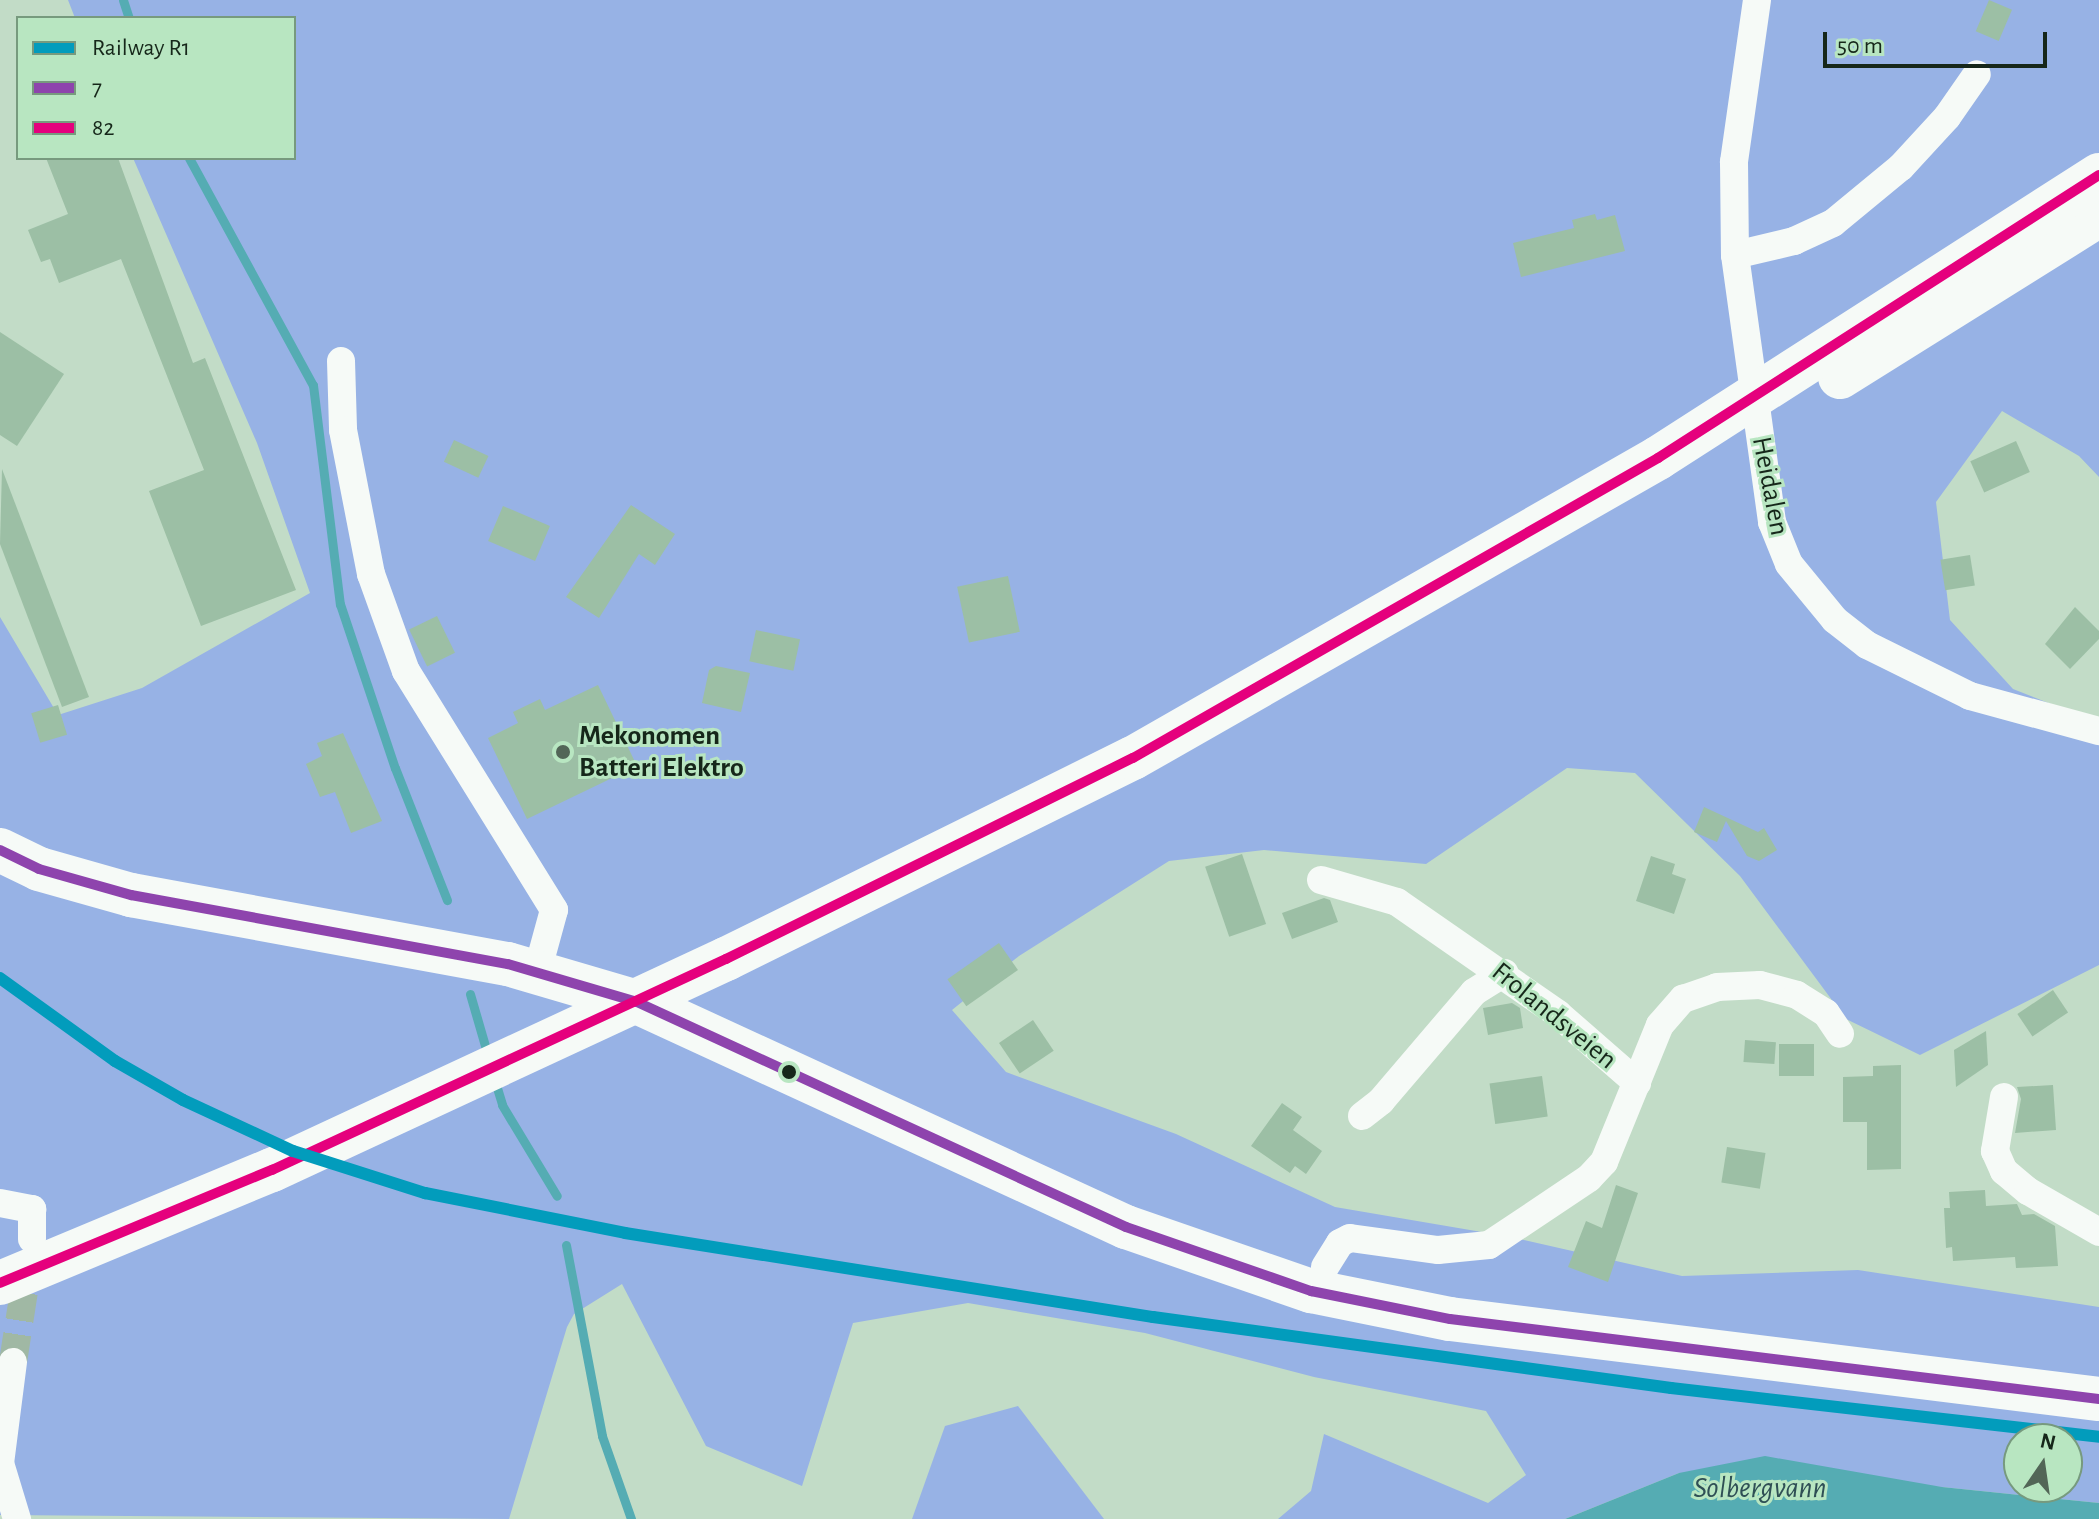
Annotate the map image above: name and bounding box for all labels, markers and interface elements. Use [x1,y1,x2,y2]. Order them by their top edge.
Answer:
legend [16,16,296,160]
scale bar [1827,16,2051,66]
text: 50 m [1837,34,1883,58]
text: Railway R1 [92,36,190,60]
text: 7 [92,76,102,100]
text: 82 [92,116,114,140]
street label: Heidalen [1744,434,1796,538]
place label: Mekonomen Batteri Elektro [579,719,744,785]
marker: Mekonomen Batteri Elektro [554,743,572,761]
street label: Frolandsveien [1485,955,1623,1077]
unlabelled marker [781,1064,797,1080]
north arrow [2003,1423,2083,1503]
text: N [2038,1429,2058,1454]
water label: Solbergvann [1693,1470,1827,1506]

